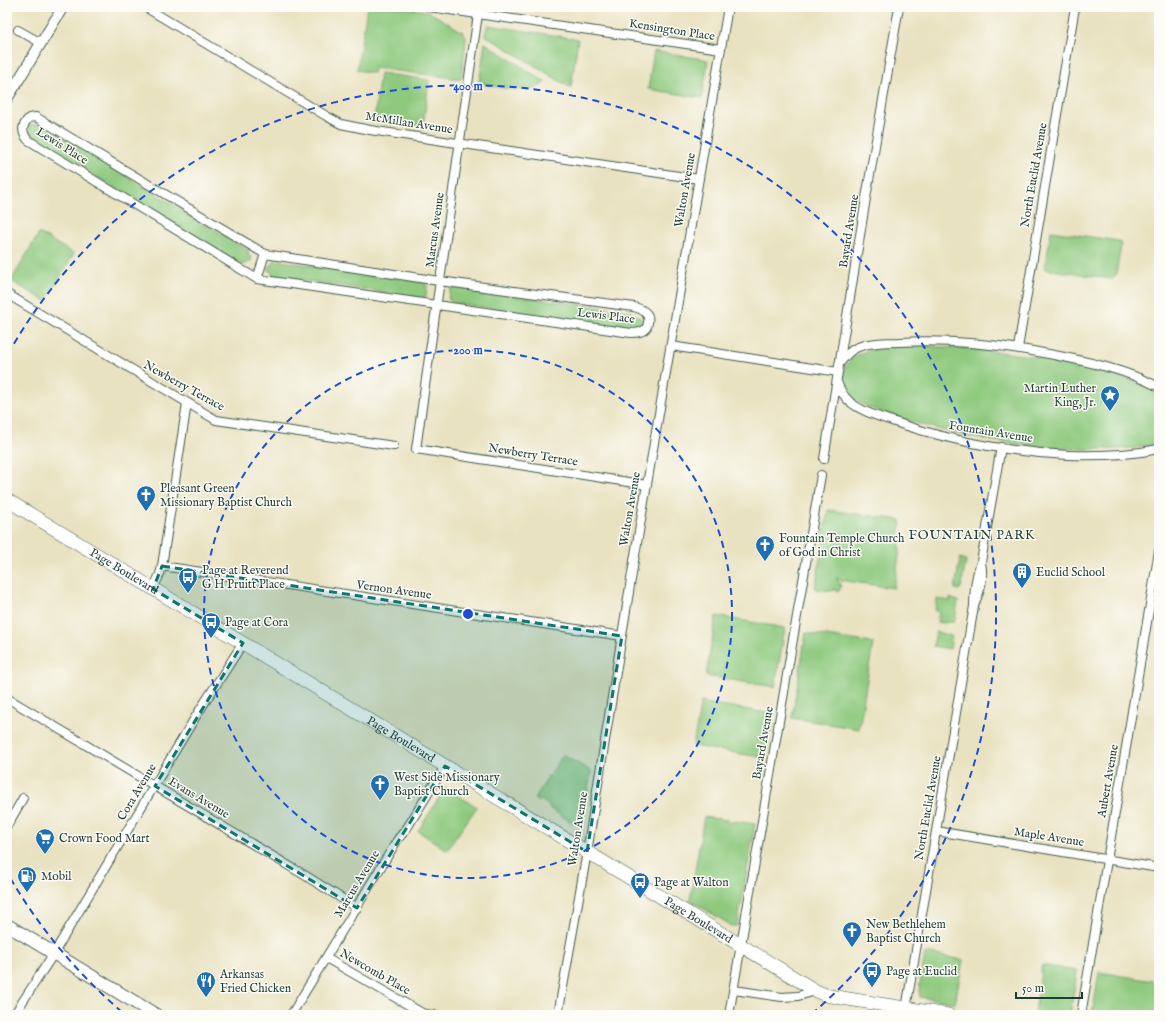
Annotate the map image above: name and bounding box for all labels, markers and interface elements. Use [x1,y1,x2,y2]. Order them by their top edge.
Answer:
street label: Kensington Place [628,16,716,44]
text: 400 m [453,79,484,94]
street label: McMillan Avenue [364,109,454,137]
street label: North Euclid Avenue [1017,121,1051,228]
street label: Lewis Place [33,124,91,168]
street label: Walton Avenue [671,151,699,228]
street label: Marcus Avenue [422,191,448,269]
street label: Bayard Avenue [836,193,862,269]
street label: Lewis Place [576,305,636,327]
text: 200 m [453,343,483,358]
street label: Newberry Terrace [141,357,228,415]
place label: Martin Luther King, Jr. [1024,381,1097,411]
place icon: Martin Luther King, Jr. [1099,384,1121,412]
street label: Fountain Avenue [948,418,1034,446]
street label: Newberry Terrace [487,441,579,470]
street label: Walton Avenue [616,470,644,547]
place label: Pleasant Green Missionary Baptist Church [160,481,293,511]
church icon: Pleasant Green Missionary Baptist Church [135,484,157,512]
district label: FOUNTAIN PARK [909,527,1035,544]
place label: Fountain Temple Church of God in Christ [779,531,905,560]
church icon: Fountain Temple Church of God in Christ [754,534,776,562]
street label: Page Boulevard [87,545,162,598]
building icon: Euclid School [1011,561,1033,589]
place label: Page at Reverend G H Pruitt Place [202,563,289,592]
place label: Euclid School [1036,565,1106,580]
bus stop icon: Page at Reverend G H Pruitt Place [177,566,199,594]
street label: Vernon Avenue [355,577,433,603]
centre of rings [461,607,475,621]
bus stop icon: Page at Cora [200,611,222,639]
place label: Page at Cora [225,615,289,630]
street label: Bayard Avenue [749,705,777,781]
street label: Page Boulevard [364,713,439,766]
street label: Aubert Avenue [1094,743,1122,820]
street label: North Euclid Avenue [911,754,945,861]
street label: Cora Avenue [114,760,160,823]
place label: West Side Missionary Baptist Church [394,770,500,800]
church icon: West Side Missionary Baptist Church [369,773,391,801]
street label: Evans Avenue [166,774,233,822]
street label: Walton Avenue [565,790,591,867]
street label: Maple Avenue [1013,824,1086,851]
supermarket icon: Crown Food Mart [34,827,56,855]
place label: Crown Food Mart [59,831,150,846]
street label: Marcus Avenue [331,847,383,920]
fuel station icon: Mobil [16,865,38,893]
place label: Mobil [41,869,72,884]
bus stop icon: Page at Walton [629,871,651,899]
place label: Page at Walton [654,875,729,890]
street label: Page Boulevard [662,893,736,947]
place label: New Bethlehem Baptist Church [866,917,946,947]
church icon: New Bethlehem Baptist Church [841,920,863,948]
street label: Newcomb Place [337,946,414,999]
bus stop icon: Page at Euclid [861,960,883,988]
place label: Page at Euclid [886,964,958,979]
place label: Arkansas Fried Chicken [219,967,292,996]
restaurant icon: Arkansas Fried Chicken [195,970,217,998]
scale bar [1016,974,1082,1000]
text: 50 m [1022,981,1044,996]

